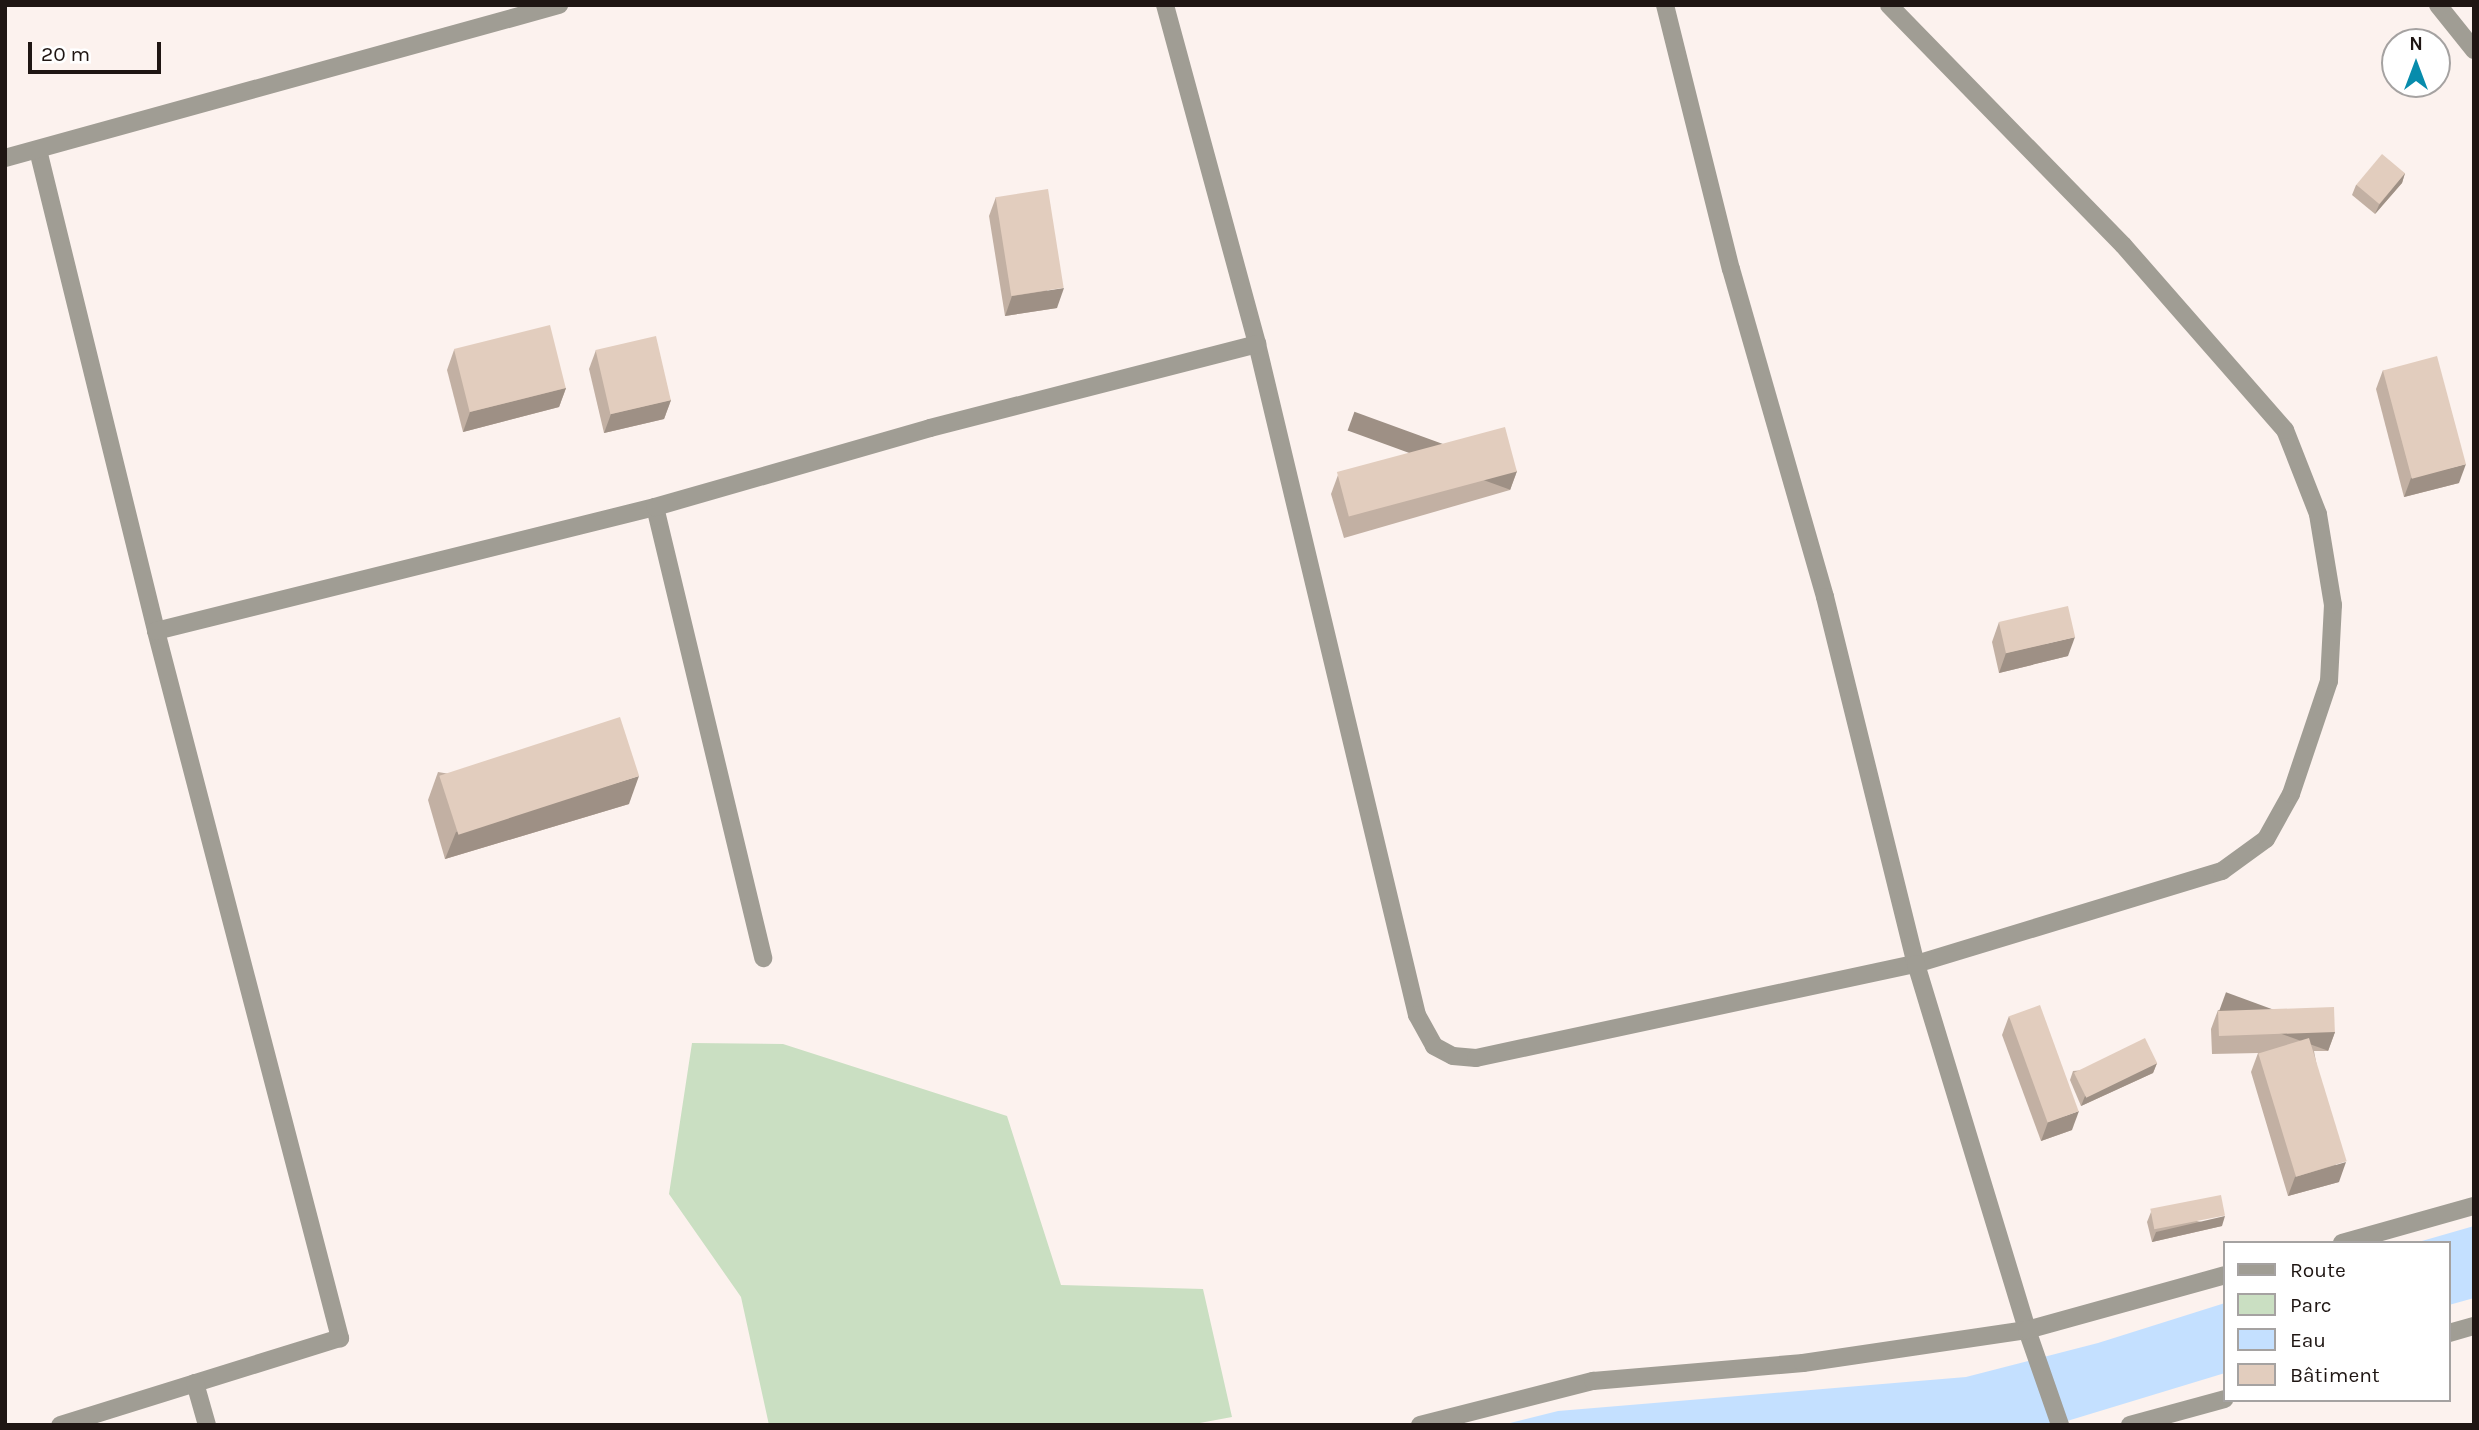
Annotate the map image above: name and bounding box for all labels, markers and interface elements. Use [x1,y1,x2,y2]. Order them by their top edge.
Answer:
scale bar [32,28,164,72]
north arrow [2381,28,2451,98]
text: N [2409,33,2423,55]
text: 20 m [41,42,90,66]
legend [2224,1241,2451,1402]
text: Route [2290,1258,2346,1282]
text: Parc [2290,1293,2332,1317]
text: Eau [2290,1328,2326,1352]
text: Bâtiment [2290,1363,2380,1387]

